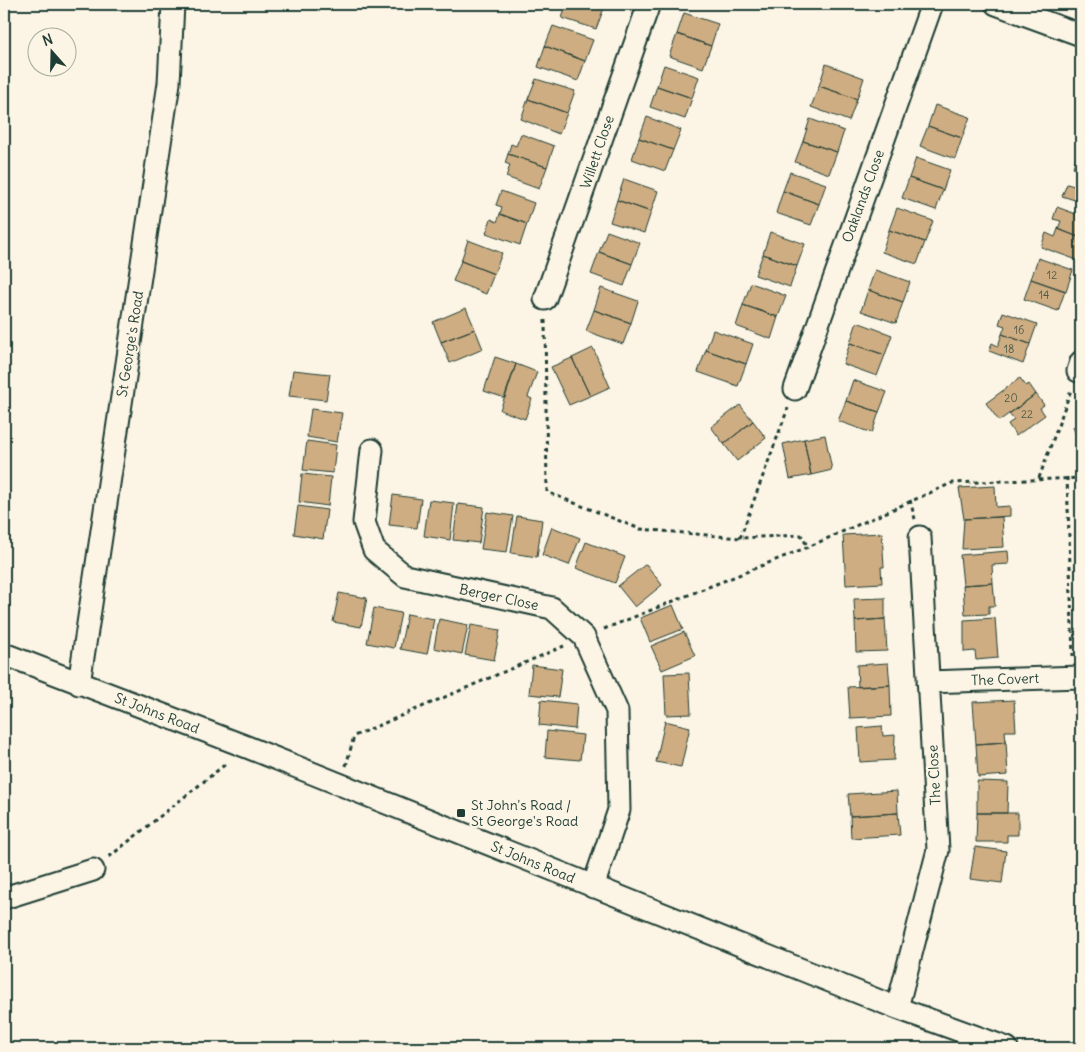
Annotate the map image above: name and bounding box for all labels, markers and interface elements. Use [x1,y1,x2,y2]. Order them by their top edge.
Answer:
north arrow [28,28,78,78]
text: N [40,30,55,50]
street label: Willett Close [576,113,618,191]
street label: Oaklands Close [838,147,888,245]
house number: 12 [1047,268,1057,282]
house number: 14 [1039,288,1049,302]
street label: St George's Road [113,290,147,398]
house number: 16 [1014,323,1024,337]
house number: 18 [1004,342,1014,356]
house number: 20 [1004,391,1018,405]
house number: 22 [1021,407,1033,421]
street label: Berger Close [458,580,540,614]
street label: The Covert [971,669,1040,689]
street label: St Johns Road [112,689,202,737]
street label: The Close [923,744,945,806]
place label: St John's Road / St George's Road [471,796,578,830]
marker: St John's Road / St George's Road [455,807,467,819]
street label: St Johns Road [488,837,578,887]

